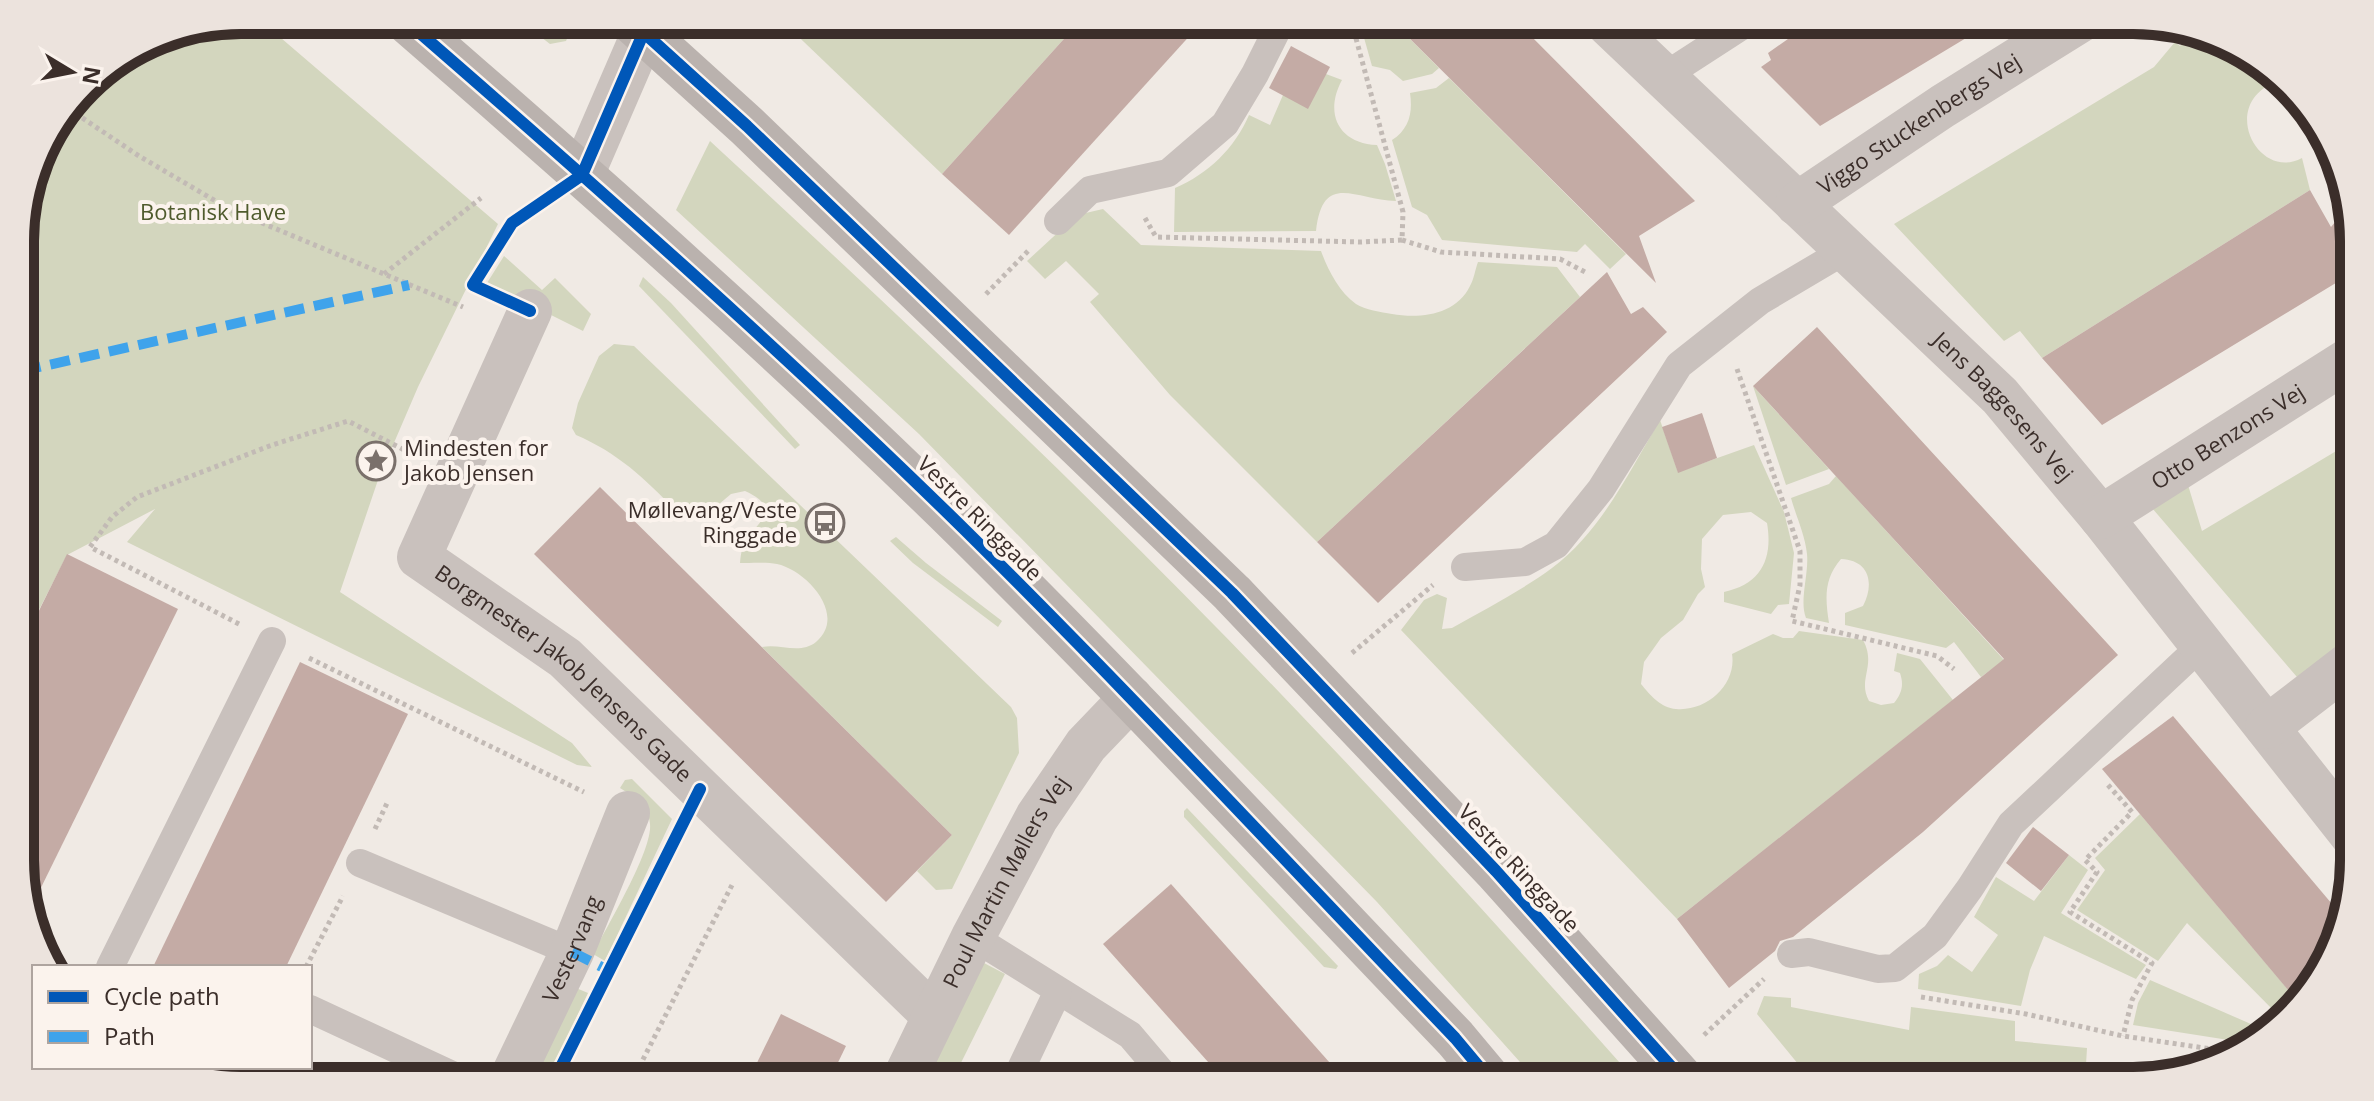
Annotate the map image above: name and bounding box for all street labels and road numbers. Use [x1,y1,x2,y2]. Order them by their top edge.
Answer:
street label: Viggo Stuckenbergs Vej [1811,46,2026,200]
street label: Jens Baggesens Vej [1926,323,2081,487]
street label: Otto Benzons Vej [2145,376,2309,496]
street label: Vestre Ringgade [912,448,1050,586]
street label: Borgmester Jakob Jensens Gade [430,557,700,788]
street label: Poul Martin Møllers Vej [935,769,1075,993]
street label: Vestre Ringgade [1452,797,1587,938]
street label: Vestervang [534,891,607,1007]

